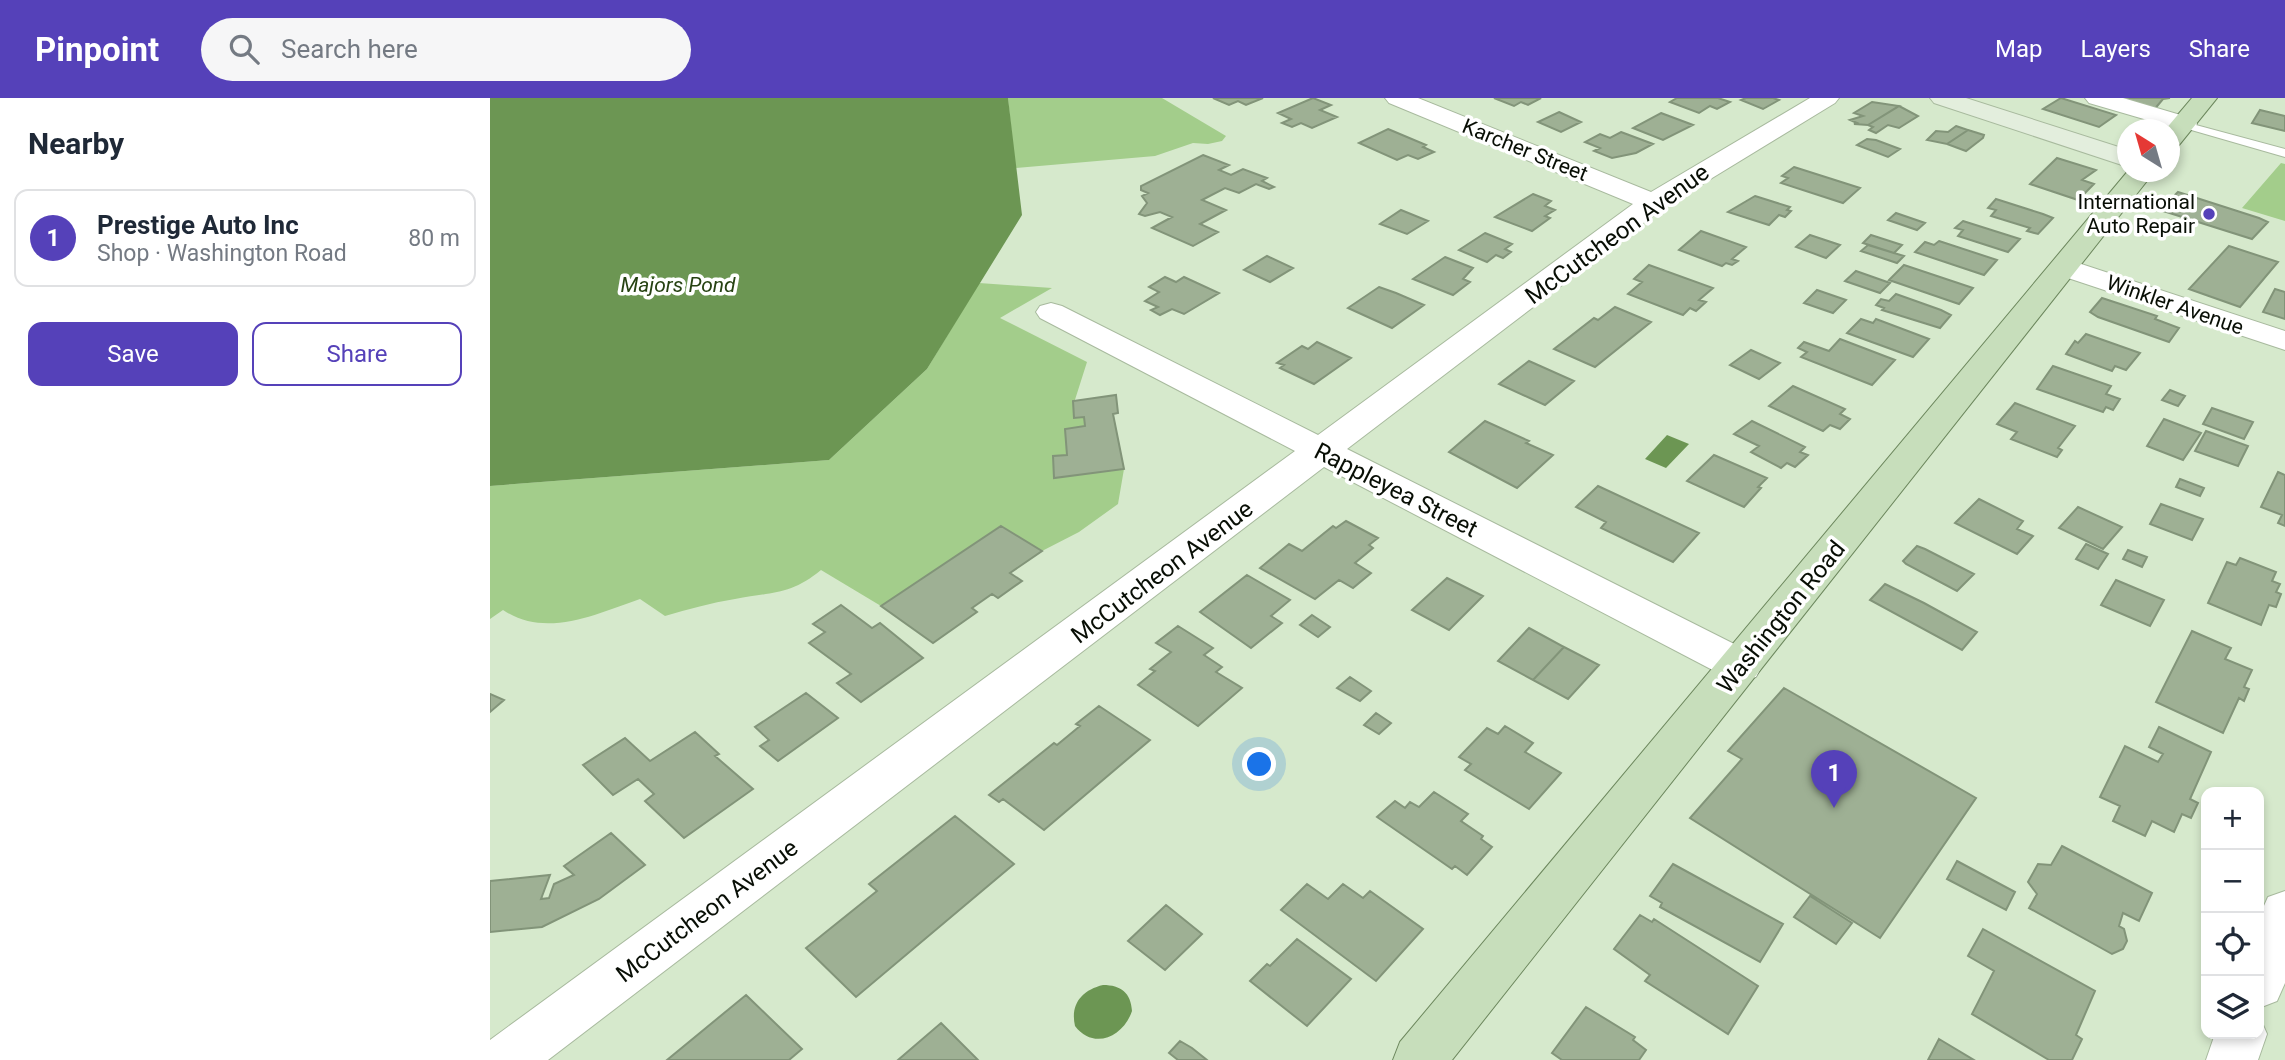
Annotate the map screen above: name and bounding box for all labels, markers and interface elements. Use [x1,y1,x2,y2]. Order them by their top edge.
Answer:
search box [201,18,691,81]
text: Pinpoint [35,30,159,69]
icon: search [225,30,263,68]
text: Search here [281,34,418,64]
text: Map [1995,35,2043,63]
text: Layers [2081,35,2151,63]
text: Share [2189,35,2250,63]
street label: Karcher Street [1459,114,1591,186]
north arrow [2117,119,2180,182]
text: Nearby [28,126,124,161]
street label: McCutcheon Avenue [1520,158,1714,310]
place label: International Auto Repair [2077,190,2195,238]
marker: International Auto Repair [2201,206,2217,222]
text: Prestige Auto Inc [97,210,299,240]
text: 1 [46,225,60,252]
text: 80 m [408,225,460,252]
text: Shop · Washington Road [97,240,347,267]
street label: Winkler Avenue [2103,270,2247,340]
water label: Majors Pond [621,273,736,297]
button: Save [28,322,238,386]
button: Share [252,322,462,386]
street label: Rappleyea Street [1310,437,1482,543]
street label: McCutcheon Avenue [1066,495,1258,649]
street label: Washington Road [1711,535,1851,699]
your location [1242,747,1276,781]
pin: 1 [1811,750,1857,808]
map controls [2201,787,2264,1039]
button: + [2201,787,2264,850]
street label: McCutcheon Avenue [611,834,803,988]
button: − [2201,850,2264,913]
button: locate [2201,913,2264,976]
button: layers [2201,976,2264,1039]

